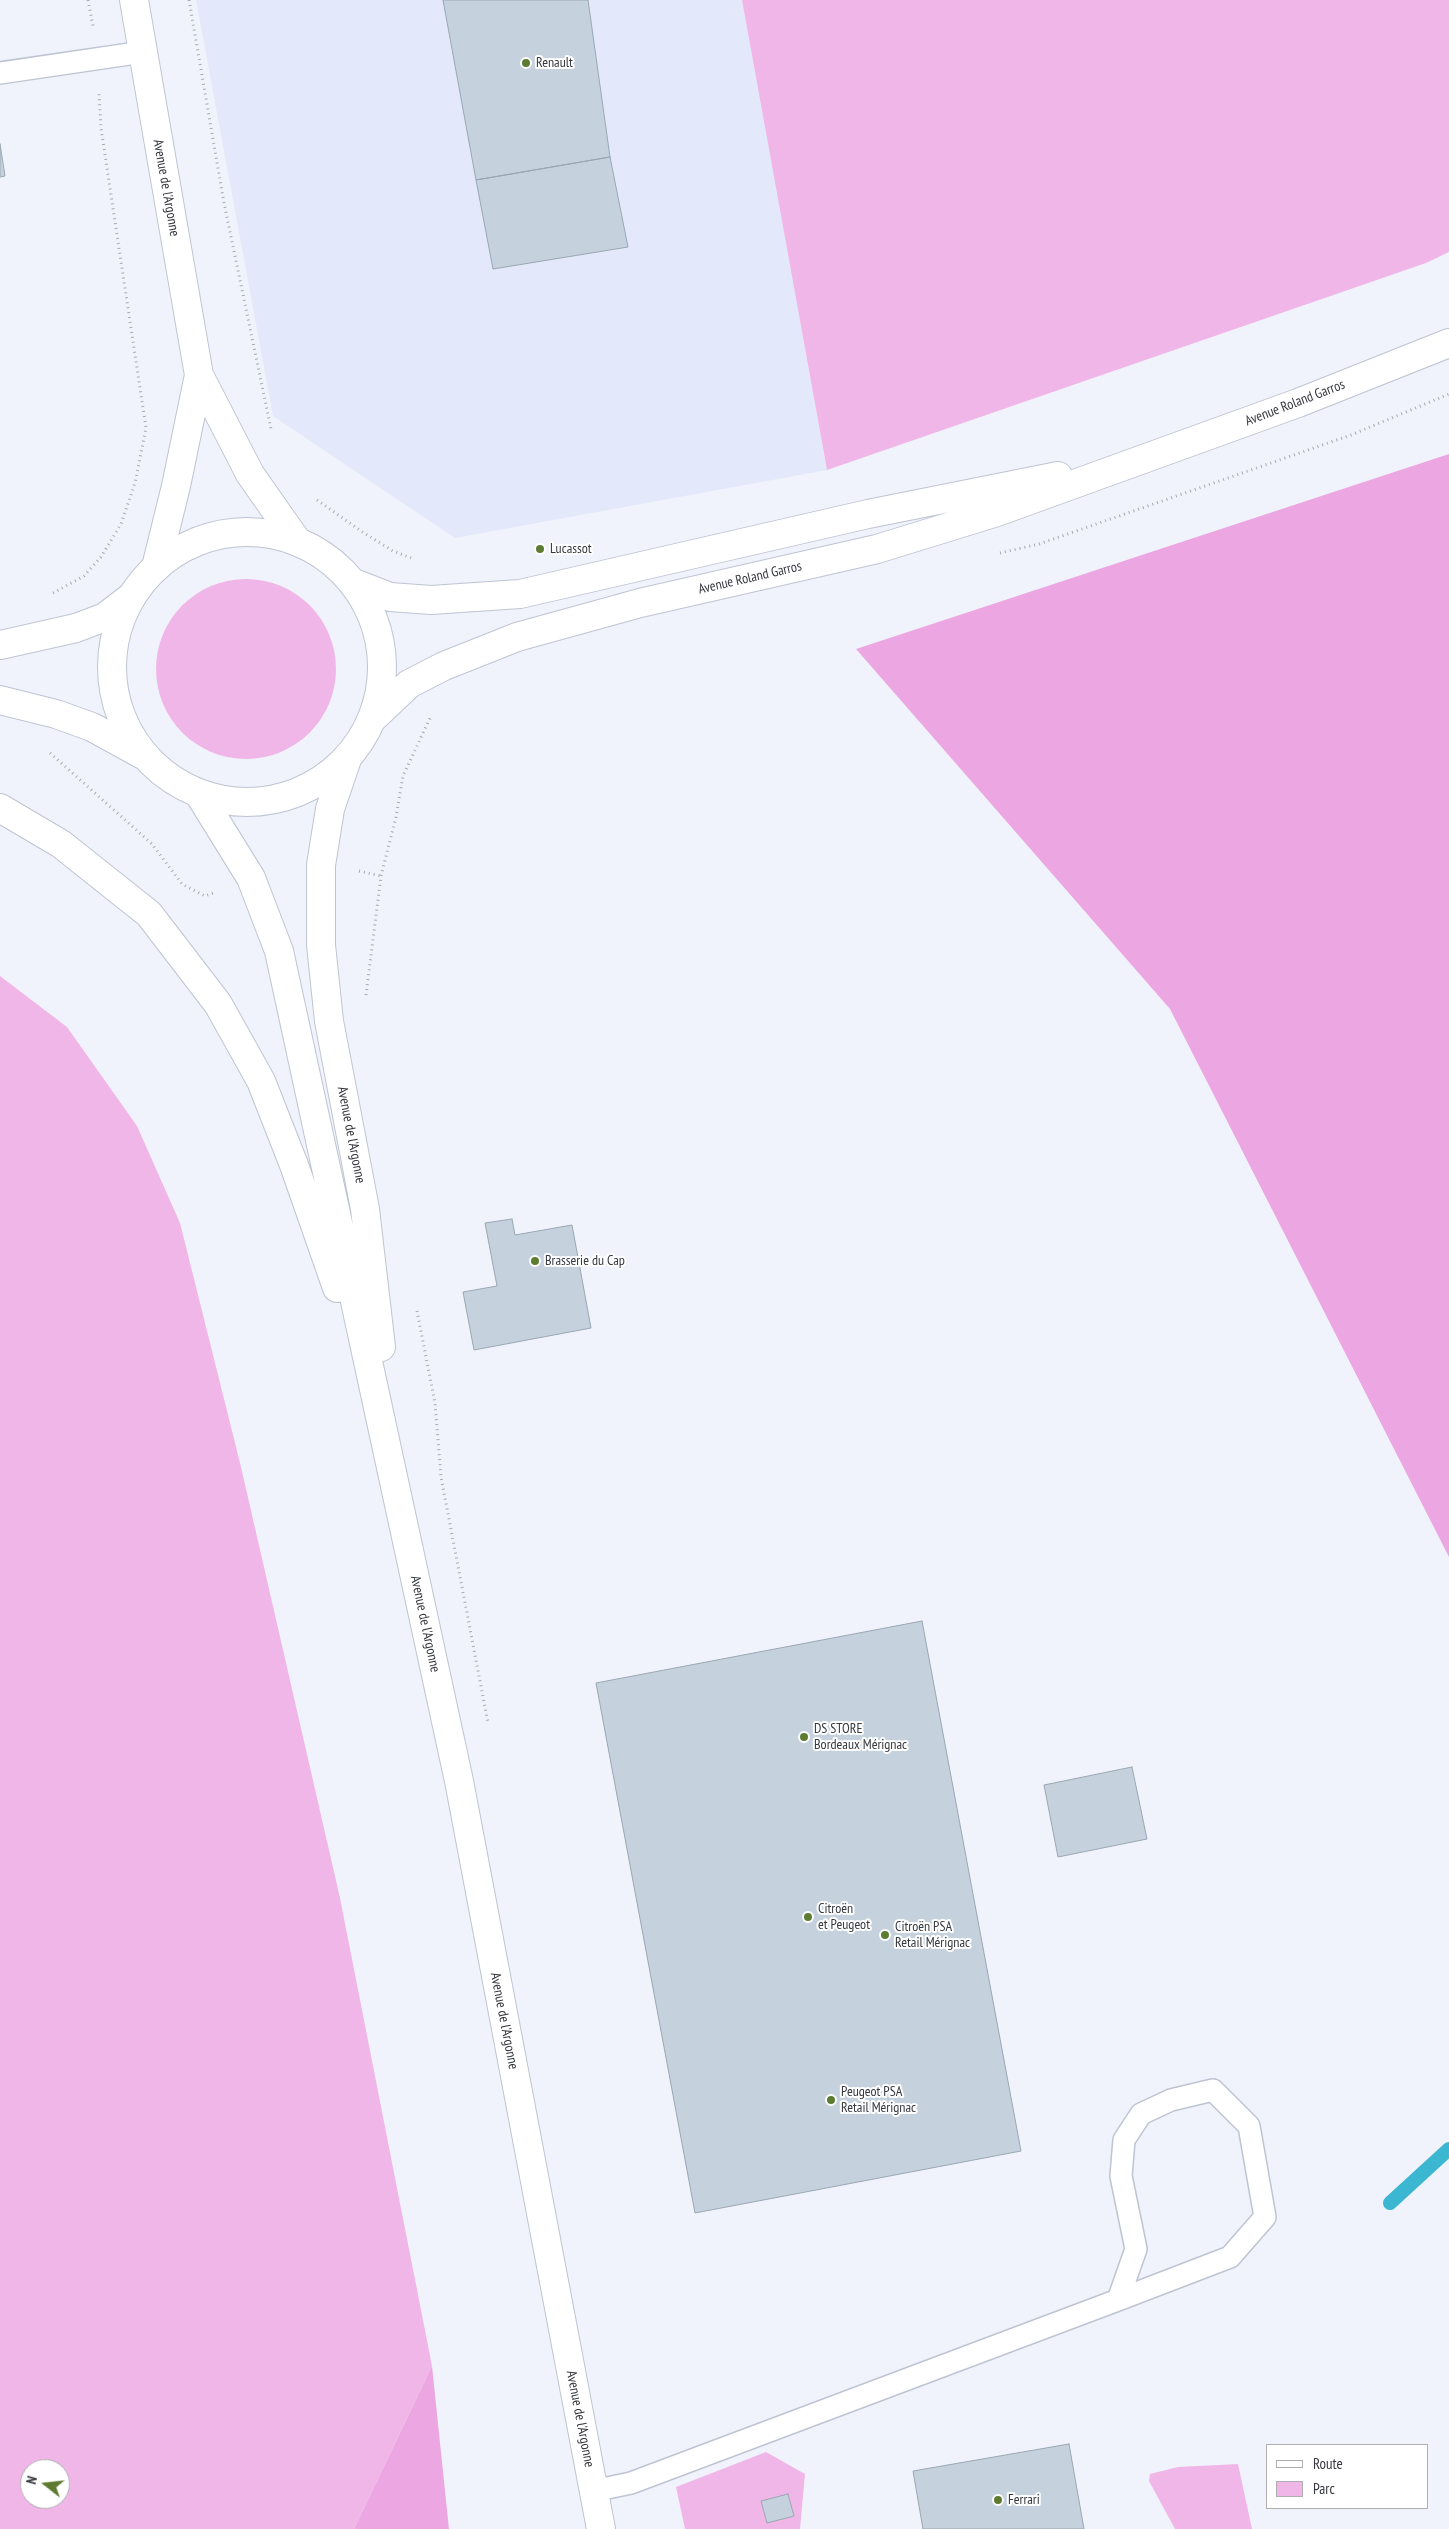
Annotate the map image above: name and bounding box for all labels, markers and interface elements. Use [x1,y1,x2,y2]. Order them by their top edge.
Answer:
place label: Renault [536,55,573,71]
marker: Renault [520,57,532,69]
street label: Avenue de l'Argonne [149,138,183,238]
street label: Avenue Roland Garros [1243,376,1347,430]
place label: Lucassot [550,541,592,557]
marker: Lucassot [534,543,546,555]
street label: Avenue Roland Garros [697,558,803,598]
street label: Avenue de l'Argonne [333,1085,369,1185]
place label: Brasserie du Cap [545,1253,625,1269]
marker: Brasserie du Cap [529,1255,541,1267]
street label: Avenue de l'Argonne [407,1574,443,1674]
place label: DS STORE Bordeaux Mérignac [814,1721,907,1754]
marker: DS STORE Bordeaux Mérignac [798,1731,810,1743]
place label: Citroën et Peugeot [818,1901,870,1934]
marker: Citroën et Peugeot [802,1911,814,1923]
place label: Citroën PSA Retail Mérignac [895,1919,970,1951]
marker: Citroën PSA Retail Mérignac [879,1929,891,1941]
street label: Avenue de l'Argonne [486,1971,522,2071]
place label: Peugeot PSA Retail Mérignac [841,2084,916,2116]
marker: Peugeot PSA Retail Mérignac [825,2094,837,2106]
street label: Avenue de l'Argonne [562,2369,598,2469]
legend [1266,2444,1429,2509]
text: Route [1313,2454,1343,2473]
north arrow [20,2459,70,2509]
text: N [22,2474,41,2486]
text: Parc [1313,2479,1335,2498]
place label: Ferrari [1008,2492,1040,2508]
marker: Ferrari [992,2494,1004,2506]

